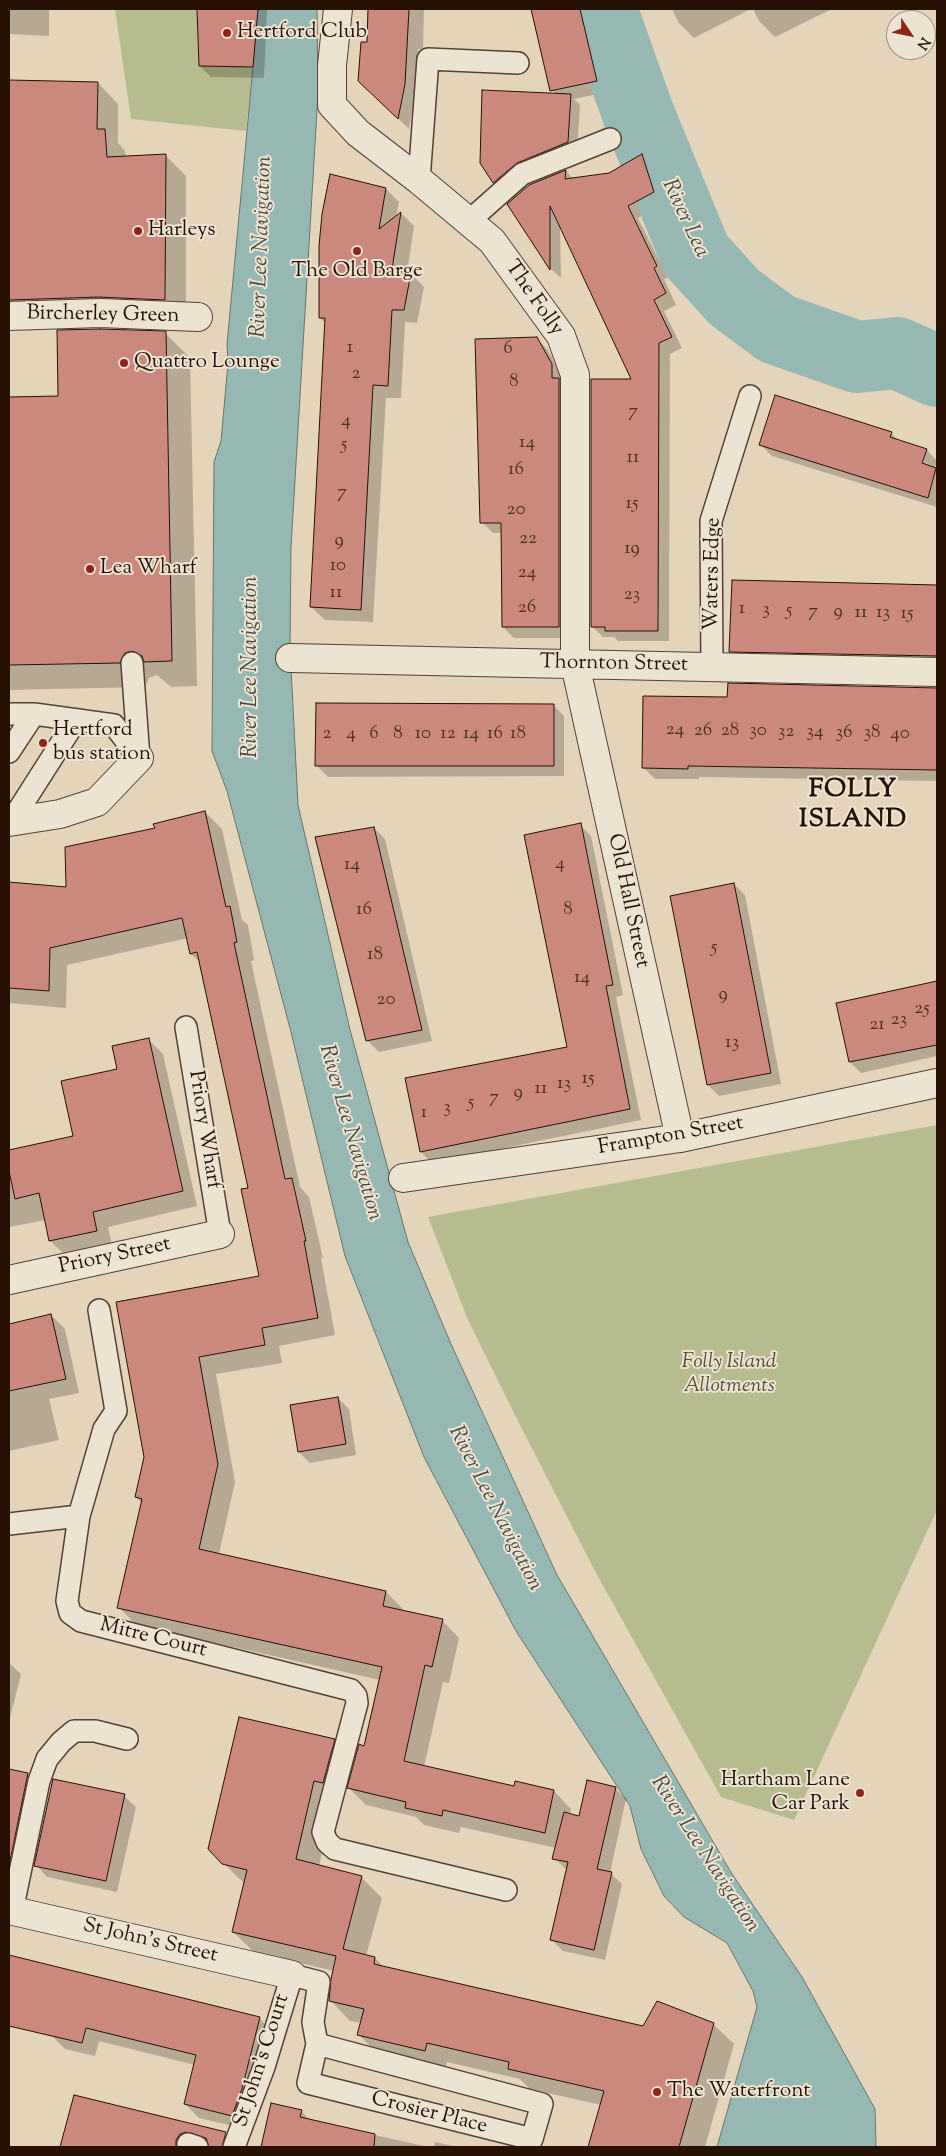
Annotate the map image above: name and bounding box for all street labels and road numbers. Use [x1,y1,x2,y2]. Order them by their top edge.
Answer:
street label: The Folly [498,257,568,341]
street label: Bircherley Green [26,302,180,330]
street label: Waters Edge [700,517,728,631]
street label: Thornton Street [540,651,688,679]
street label: Old Hall Street [600,832,654,970]
street label: Priory Wharf [181,1069,225,1191]
street label: Frampton Street [596,1112,746,1162]
street label: Priory Street [57,1233,173,1281]
street label: Mitre Court [97,1614,209,1664]
street label: St John's Street [80,1914,220,1970]
street label: St John's Court [230,1991,296,2131]
street label: Crosier Place [368,2087,490,2141]

